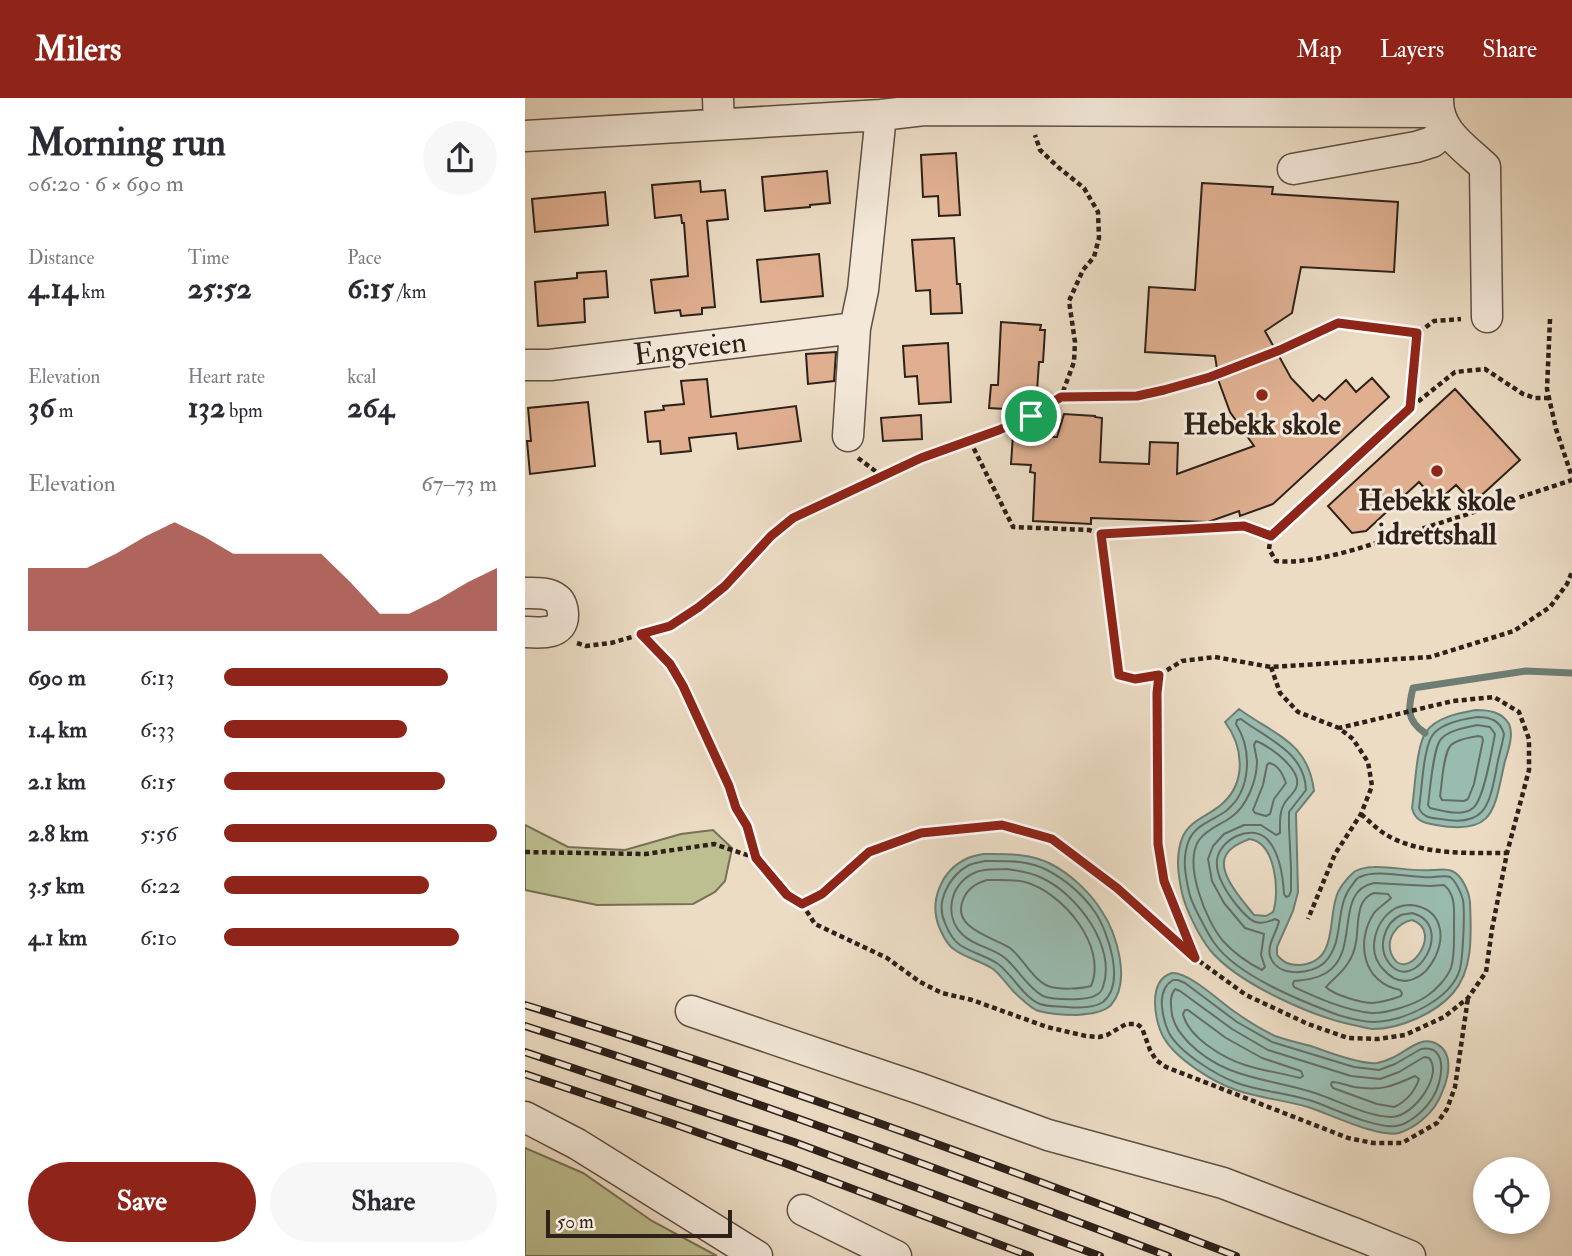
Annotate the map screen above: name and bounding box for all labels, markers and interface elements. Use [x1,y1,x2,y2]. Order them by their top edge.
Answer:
text: Milers [35,29,121,70]
text: Map [1297,34,1342,65]
text: Layers [1380,34,1444,65]
text: Share [1482,34,1537,65]
text: Morning run [28,119,226,167]
button: share [423,121,497,195]
text: 06:20 · 6 × 690 m [28,169,184,198]
text: Distance [28,246,94,270]
text: Time [188,246,229,270]
text: Pace [347,246,381,270]
text: 4.14 [28,270,78,307]
text: 25:52 [188,270,252,307]
text: 6:15 [347,270,394,307]
text: km [78,280,105,304]
text: /km [394,280,426,304]
street label: Engveien [632,323,749,374]
text: Elevation [28,365,100,389]
text: Heart rate [188,365,265,389]
text: kcal [347,365,376,389]
pin [1001,386,1061,446]
marker: Hebekk skole [1254,387,1270,403]
text: 36 [28,389,55,426]
text: 132 [188,389,225,426]
text: 264 [347,389,394,426]
icon: arrive [1012,397,1050,435]
text: m [55,399,73,423]
text: bpm [225,399,263,423]
place label: Hebekk skole [1183,406,1341,443]
marker: Hebekk skole idrettshall [1429,463,1445,479]
text: Elevation [28,469,116,498]
text: 67–73 m [421,469,497,498]
place label: Hebekk skole idrettshall [1358,482,1516,553]
text: 690 m [28,663,86,692]
text: 6:13 [140,663,174,692]
text: 1.4 km [28,715,87,744]
text: 6:33 [140,715,175,744]
text: 2.1 km [28,767,86,796]
text: 6:15 [140,767,176,796]
text: 2.8 km [28,819,89,848]
text: 5:56 [140,819,177,848]
text: 3.5 km [28,871,85,900]
text: 6:22 [140,871,181,900]
text: 4.1 km [28,923,87,952]
text: 6:10 [140,923,177,952]
map controls [1473,1157,1550,1234]
button: locate [1473,1157,1550,1234]
button: Save [28,1162,256,1242]
button: Share [270,1162,497,1242]
scale bar [546,1207,731,1239]
text: 50 m [557,1210,594,1234]

